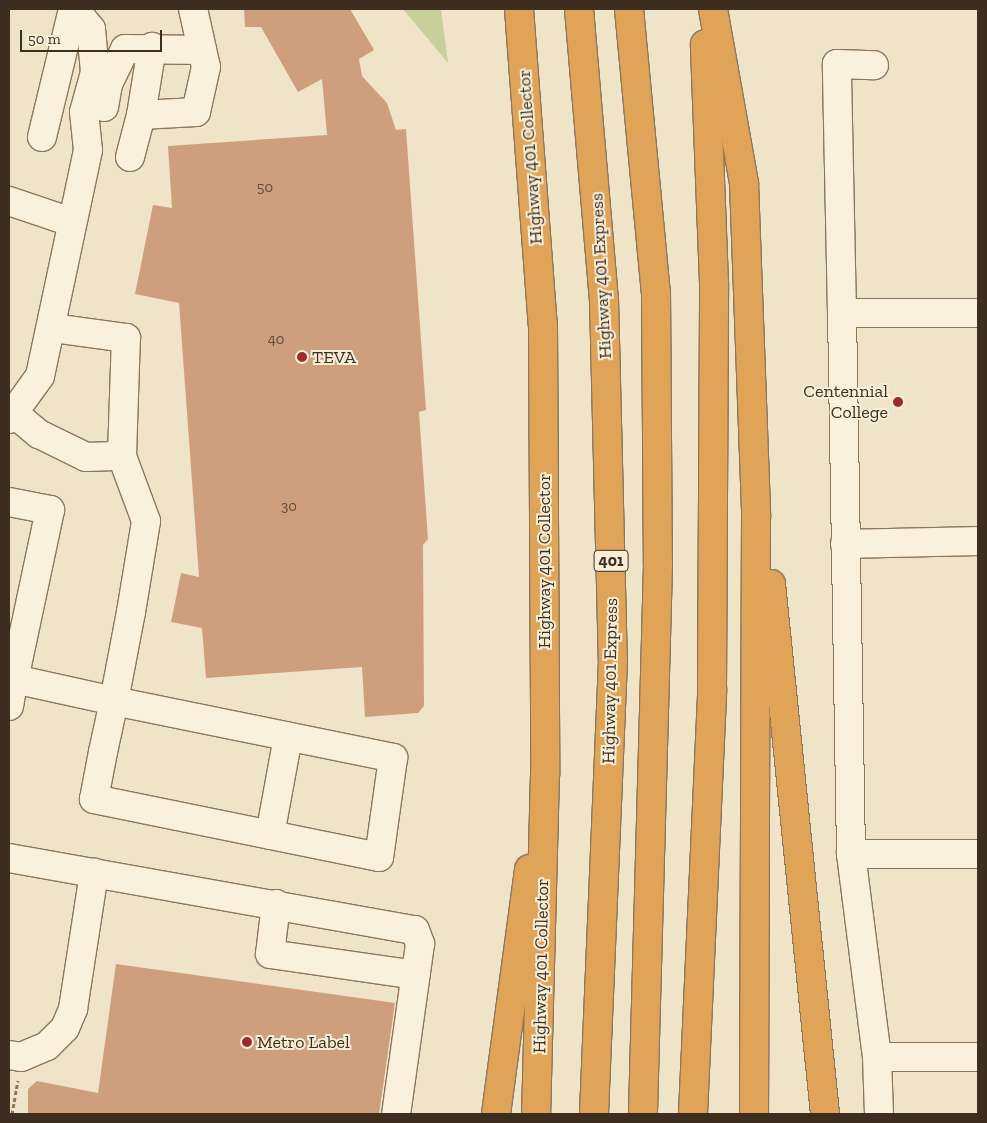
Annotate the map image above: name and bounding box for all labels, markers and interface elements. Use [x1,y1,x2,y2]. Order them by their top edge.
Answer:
scale bar [22,20,165,52]
text: 50 m [28,30,61,48]
street label: Highway 401 Collector [513,69,547,245]
house number: 50 [257,179,273,197]
street label: Highway 401 Express [586,192,616,360]
house number: 40 [268,331,284,349]
place label: TEVA [312,346,356,368]
marker: TEVA [296,351,308,363]
place label: Centennial College [803,381,888,424]
marker: Centennial College [892,396,904,408]
street label: Highway 401 Collector [533,473,555,649]
house number: 30 [281,498,297,516]
road number: 401 [594,548,628,574]
street label: Highway 401 Express [598,598,622,764]
street label: Highway 401 Collector [529,878,553,1054]
place label: Metro Label [257,1031,350,1053]
marker: Metro Label [241,1036,253,1048]

